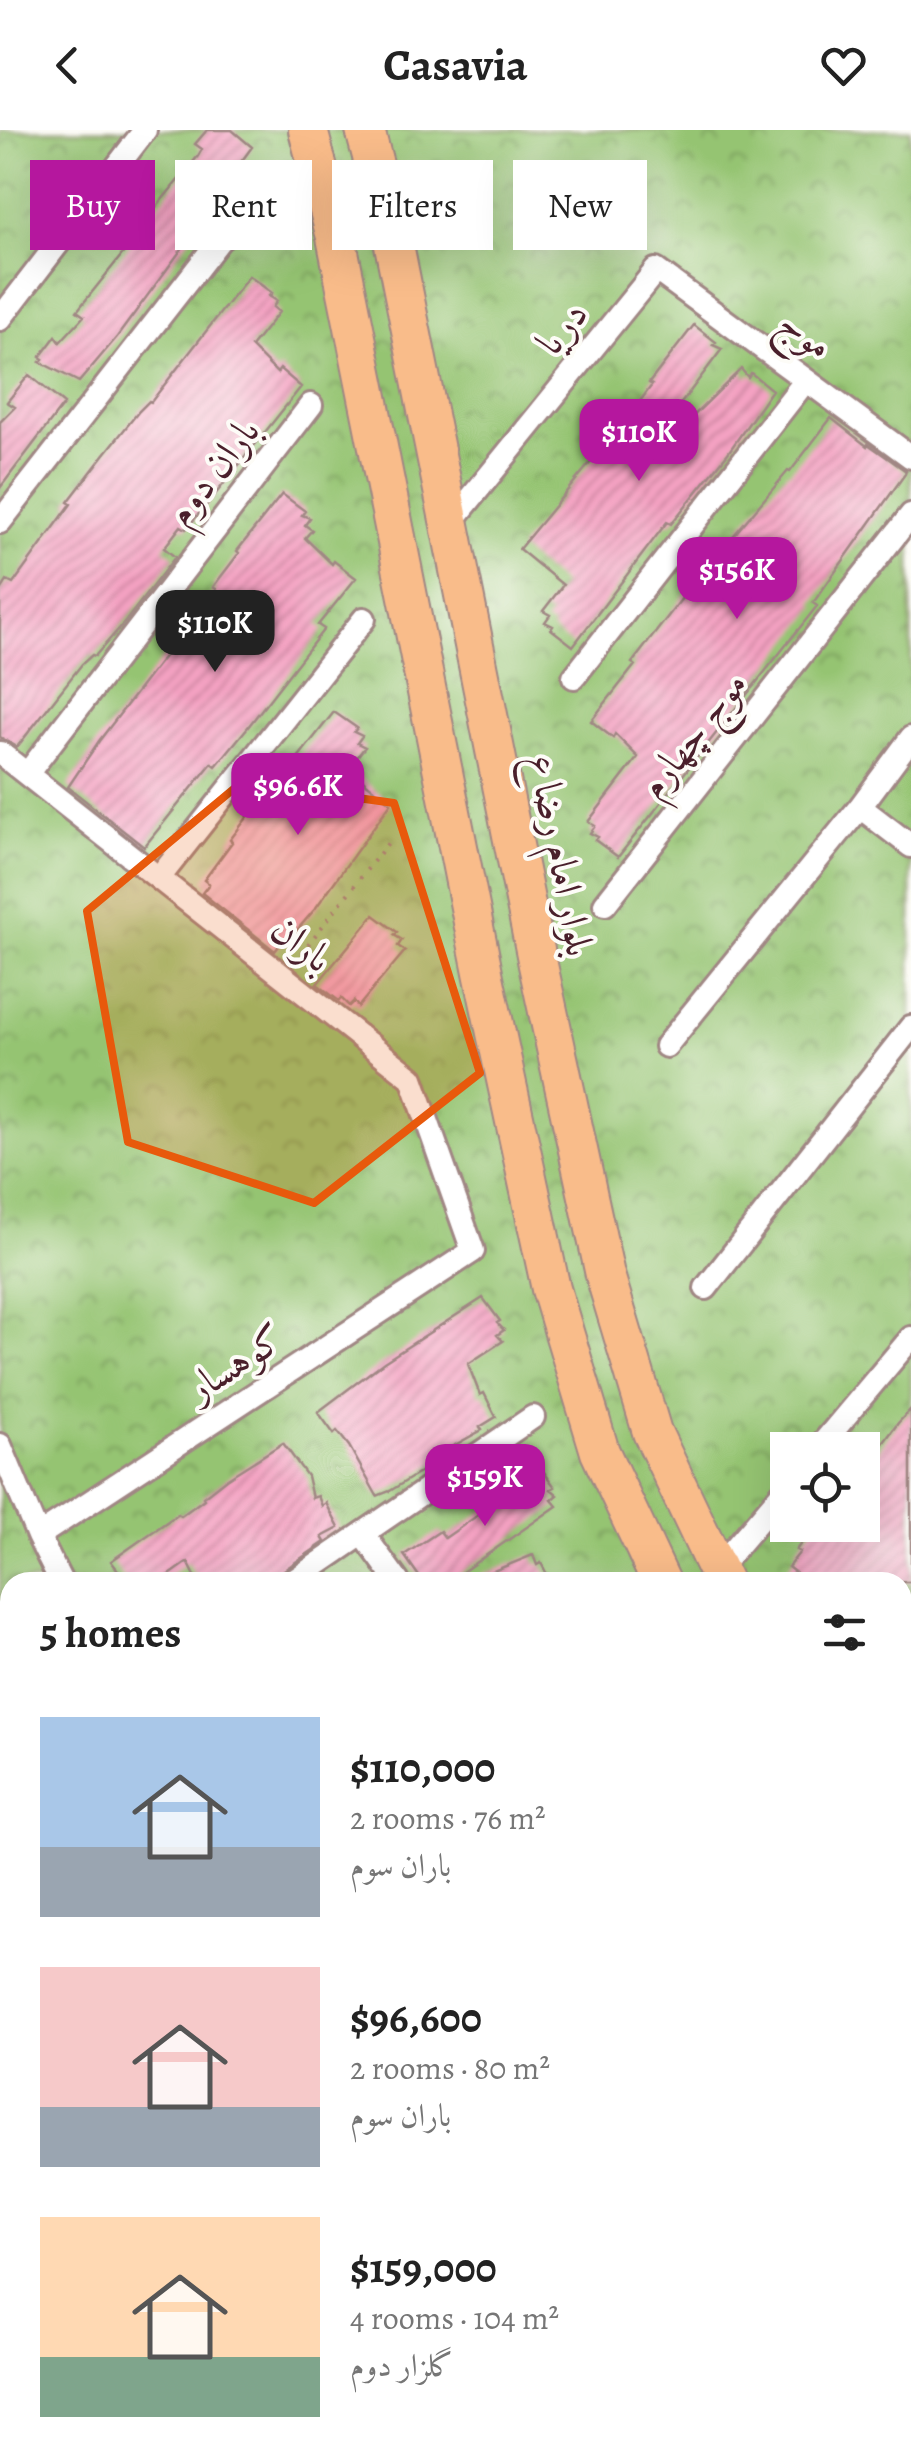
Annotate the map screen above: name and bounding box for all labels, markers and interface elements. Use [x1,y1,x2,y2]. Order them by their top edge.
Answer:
text: Casavia [383,34,528,96]
icon: back [40,38,95,93]
icon: heart [816,38,871,93]
chip: Buy [30,160,155,250]
chip: Rent [175,160,312,250]
chip: Filters [332,160,493,250]
chip: New [513,160,647,250]
street label: دریا [523,288,600,366]
street label: موج [762,295,844,379]
pin: $110K [569,399,709,484]
street label: باران دوم [152,405,278,542]
text: $110K [602,409,676,453]
pin: $156K [667,537,807,622]
text: $156K [699,547,775,591]
pin: $110K [145,590,285,675]
text: $110K [178,600,252,644]
street label: موج چهارم [625,659,766,815]
street label: بلوار امام رضا ع [508,749,608,962]
pin: $96.6K [217,753,379,838]
text: $96.6K [253,763,343,807]
street label: باران [259,902,344,985]
street label: کوهسار [172,1310,295,1417]
map controls [770,1432,880,1542]
button: locate [770,1432,880,1542]
pin: $159K [415,1444,555,1529]
text: $159K [447,1454,523,1498]
text: 5 homes [40,1604,181,1661]
icon: filters [817,1605,872,1660]
text: $110,000 [350,1739,495,1796]
icon: home [120,1757,240,1877]
text: 2 rooms · 76 m² [350,1796,546,1840]
text: باران سوم [350,1843,451,1887]
text: $96,600 [350,1989,482,2046]
icon: home [120,2007,240,2127]
text: 2 rooms · 80 m² [350,2046,550,2090]
text: باران سوم [350,2093,451,2137]
text: $159,000 [350,2239,497,2296]
icon: home [120,2257,240,2377]
text: 4 rooms · 104 m² [350,2296,559,2340]
text: گلزار دوم [350,2343,454,2387]

